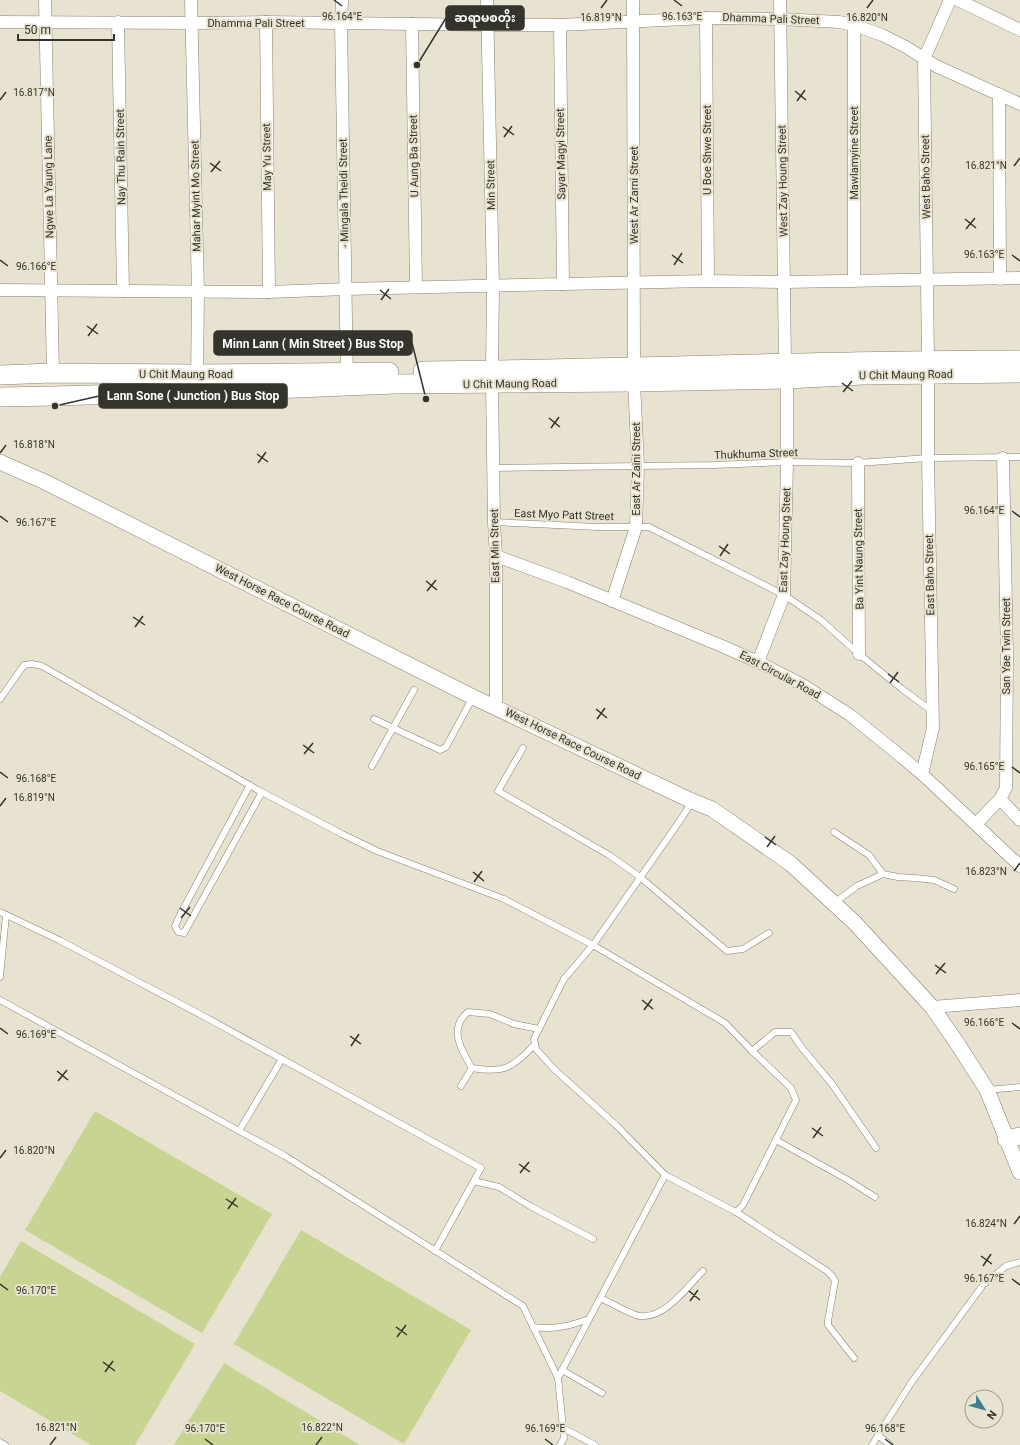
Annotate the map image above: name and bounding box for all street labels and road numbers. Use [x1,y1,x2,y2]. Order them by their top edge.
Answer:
street label: Dhamma Pali Street [722,11,820,27]
street label: Dhamma Pali Street [207,17,305,30]
street label: U Boe Shwe Street [701,105,714,195]
street label: Mawlamyine Street [848,106,861,200]
street label: Nay Thu Rain Street [114,108,128,205]
street label: Sayar Magyi Street [554,108,568,200]
street label: U Aung Ba Street [407,114,421,197]
street label: May Yu Street [260,123,274,191]
street label: West Zay Houng Street [776,124,790,237]
street label: West Baho Street [919,134,933,219]
street label: Ngwe La Yaung Lane [42,135,56,238]
street label: - Mingala Theidi Street [337,138,351,248]
street label: Mahar Myint Mo Street [189,140,203,252]
street label: West Ar Zarni Street [628,146,641,244]
street label: Min Street [484,159,498,210]
street label: U Chit Maung Road [139,368,233,381]
street label: U Chit Maung Road [859,368,953,382]
street label: U Chit Maung Road [463,377,557,391]
street label: East Ar Zaini Street [630,422,643,516]
street label: Thukhuma Street [714,446,798,462]
street label: East Zay Houng Steet [777,487,793,593]
street label: East Myo Patt Street [514,507,614,523]
street label: East Min Street [488,508,502,583]
street label: Ba Yint Naung Street [852,508,866,610]
street label: East Baho Street [923,534,937,616]
street label: West Horse Race Course Road [213,561,351,641]
street label: San Yae Twin Street [1000,597,1013,694]
street label: East Circular Road [737,648,823,702]
street label: West Horse Race Course Road [503,705,643,783]

